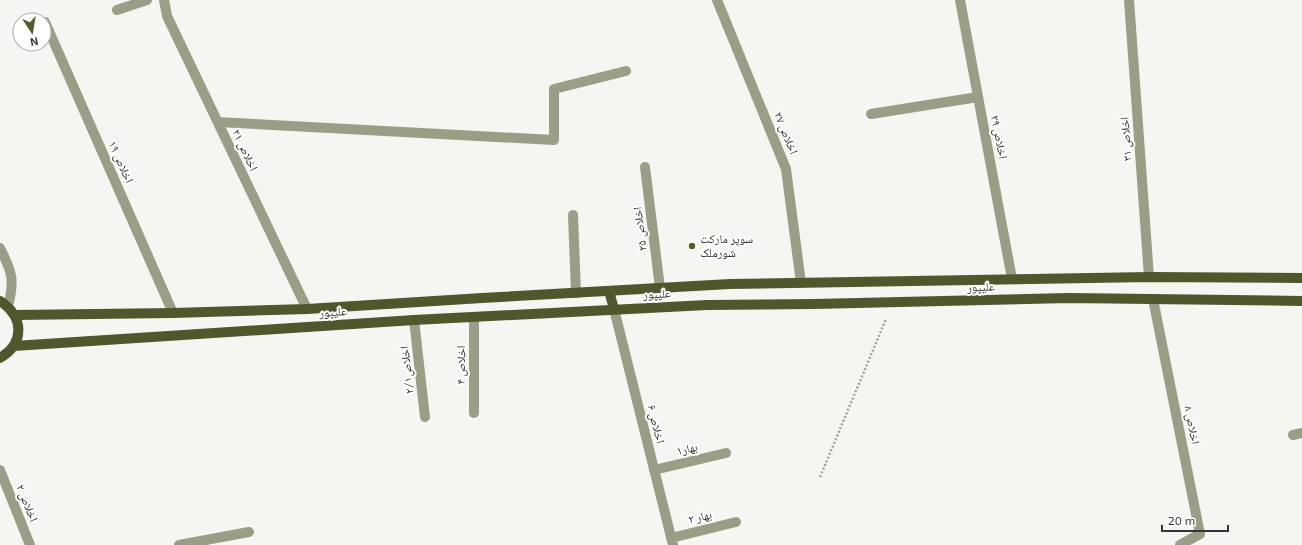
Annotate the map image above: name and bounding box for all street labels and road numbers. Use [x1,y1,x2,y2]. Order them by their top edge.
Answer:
street label: اخلاص ۲۷ [771,109,802,156]
street label: اخلاص ۲۹ [988,114,1011,160]
street label: اخلاص ۳۱ [1116,116,1135,162]
street label: اخلاص ۲۱ [229,126,262,173]
street label: اخلاص ۱۹ [106,138,137,185]
street label: اخلاص ۲۵ [629,206,650,252]
street label: علیپور [966,279,995,295]
street label: علیپور [642,285,671,302]
street label: علیپور [318,303,347,320]
street label: اخلاص۲/۱ [397,345,416,395]
street label: اخلاص ۴ [453,345,468,385]
street label: اخلاص ۶ [644,403,669,445]
street label: اخلاص ۸ [1181,404,1204,446]
street label: بهار۱ [675,439,699,459]
street label: اخلاص ۲ [13,482,42,524]
street label: بهار ۲ [687,506,713,527]

